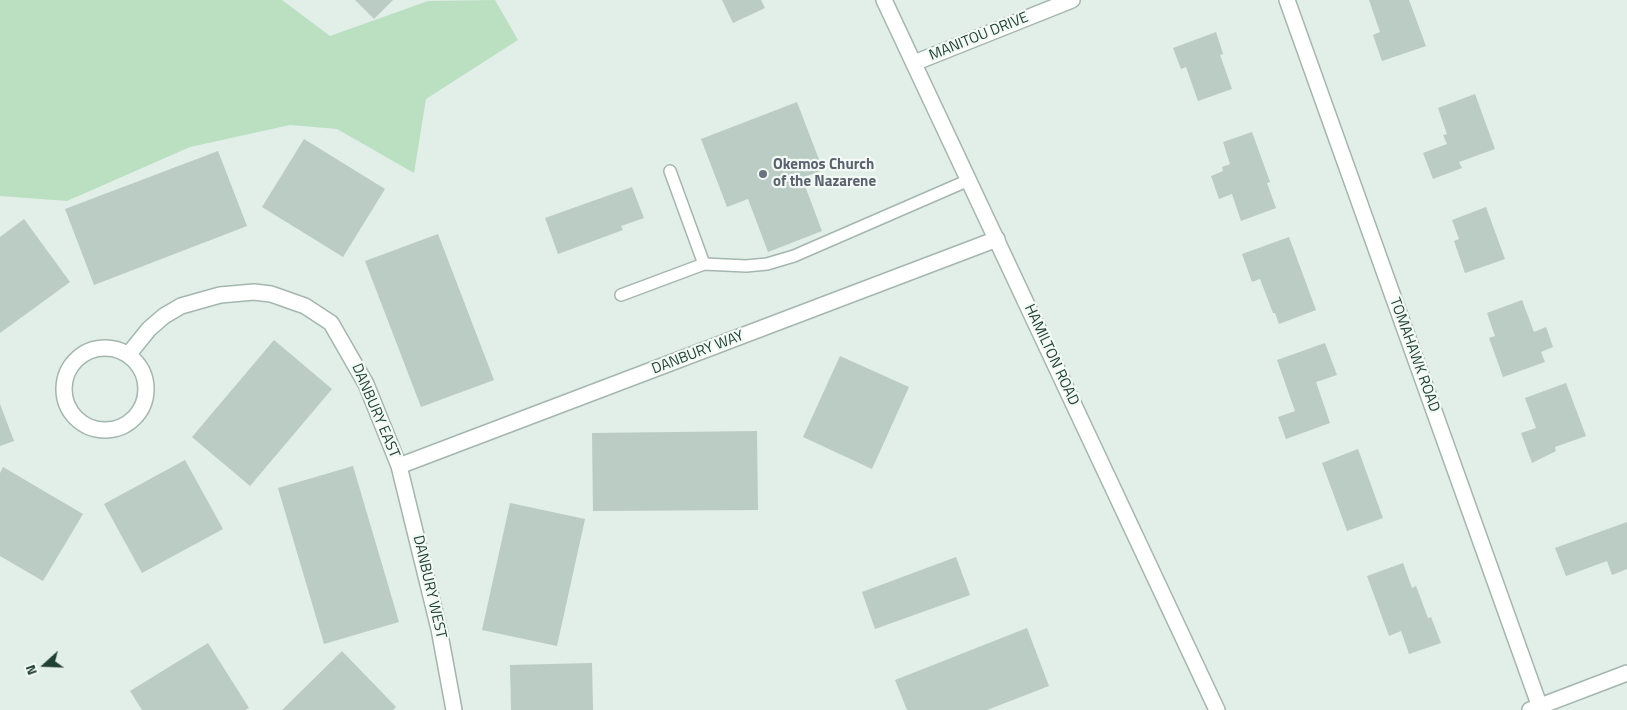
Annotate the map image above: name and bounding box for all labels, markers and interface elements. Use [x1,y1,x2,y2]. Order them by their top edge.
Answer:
street label: MANITOU DRIVE [927,9,1031,65]
place label: Okemos Church of the Nazarene [773,156,876,191]
marker: Okemos Church of the Nazarene [757,168,769,180]
street label: TOMAHAWK ROAD [1385,295,1443,415]
street label: HAMILTON ROAD [1020,302,1082,408]
street label: DANBURY WAY [650,327,746,379]
street label: DANBURY EAST [347,361,403,461]
street label: DANBURY WEST [408,534,450,640]
north arrow [20,640,70,690]
text: N [19,662,42,678]

